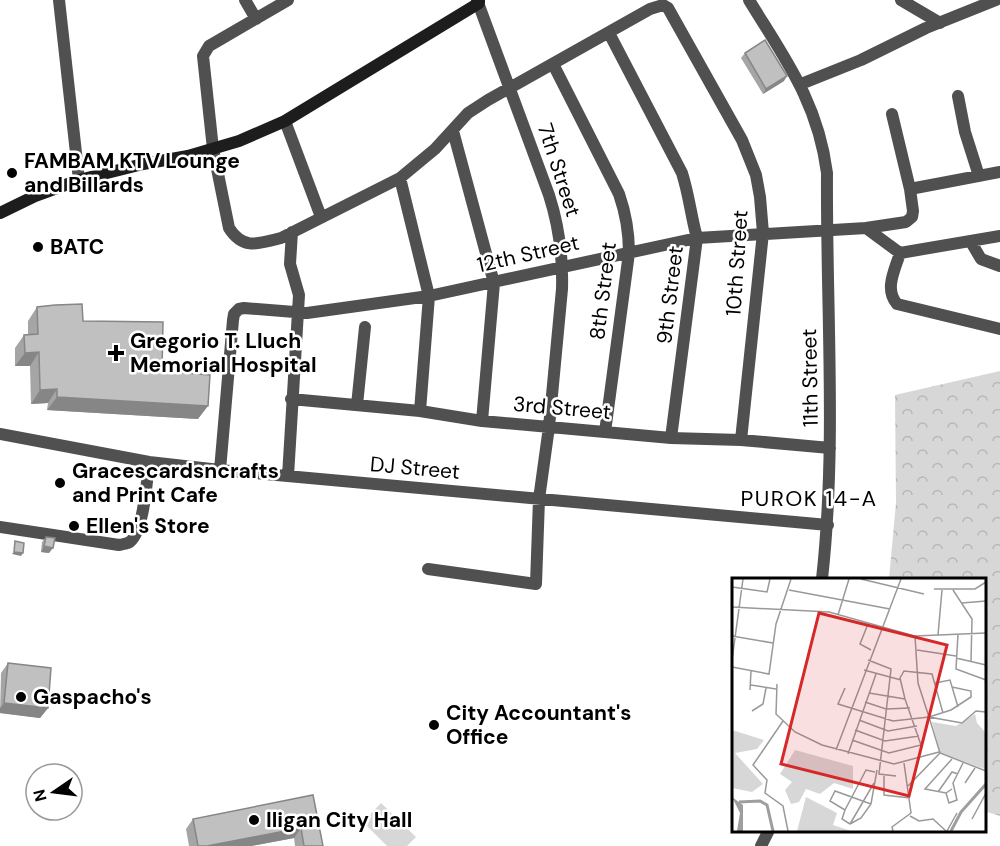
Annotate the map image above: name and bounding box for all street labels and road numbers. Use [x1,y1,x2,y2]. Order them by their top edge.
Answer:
street label: 7th Street [531,120,587,220]
street label: 10th Street [719,209,755,317]
street label: 12th Street [474,229,582,279]
street label: 8th Street [583,241,623,341]
street label: 9th Street [650,244,690,346]
street label: 11th Street [795,329,825,427]
street label: 3rd Street [512,390,612,426]
street label: DJ Street [369,450,461,486]

